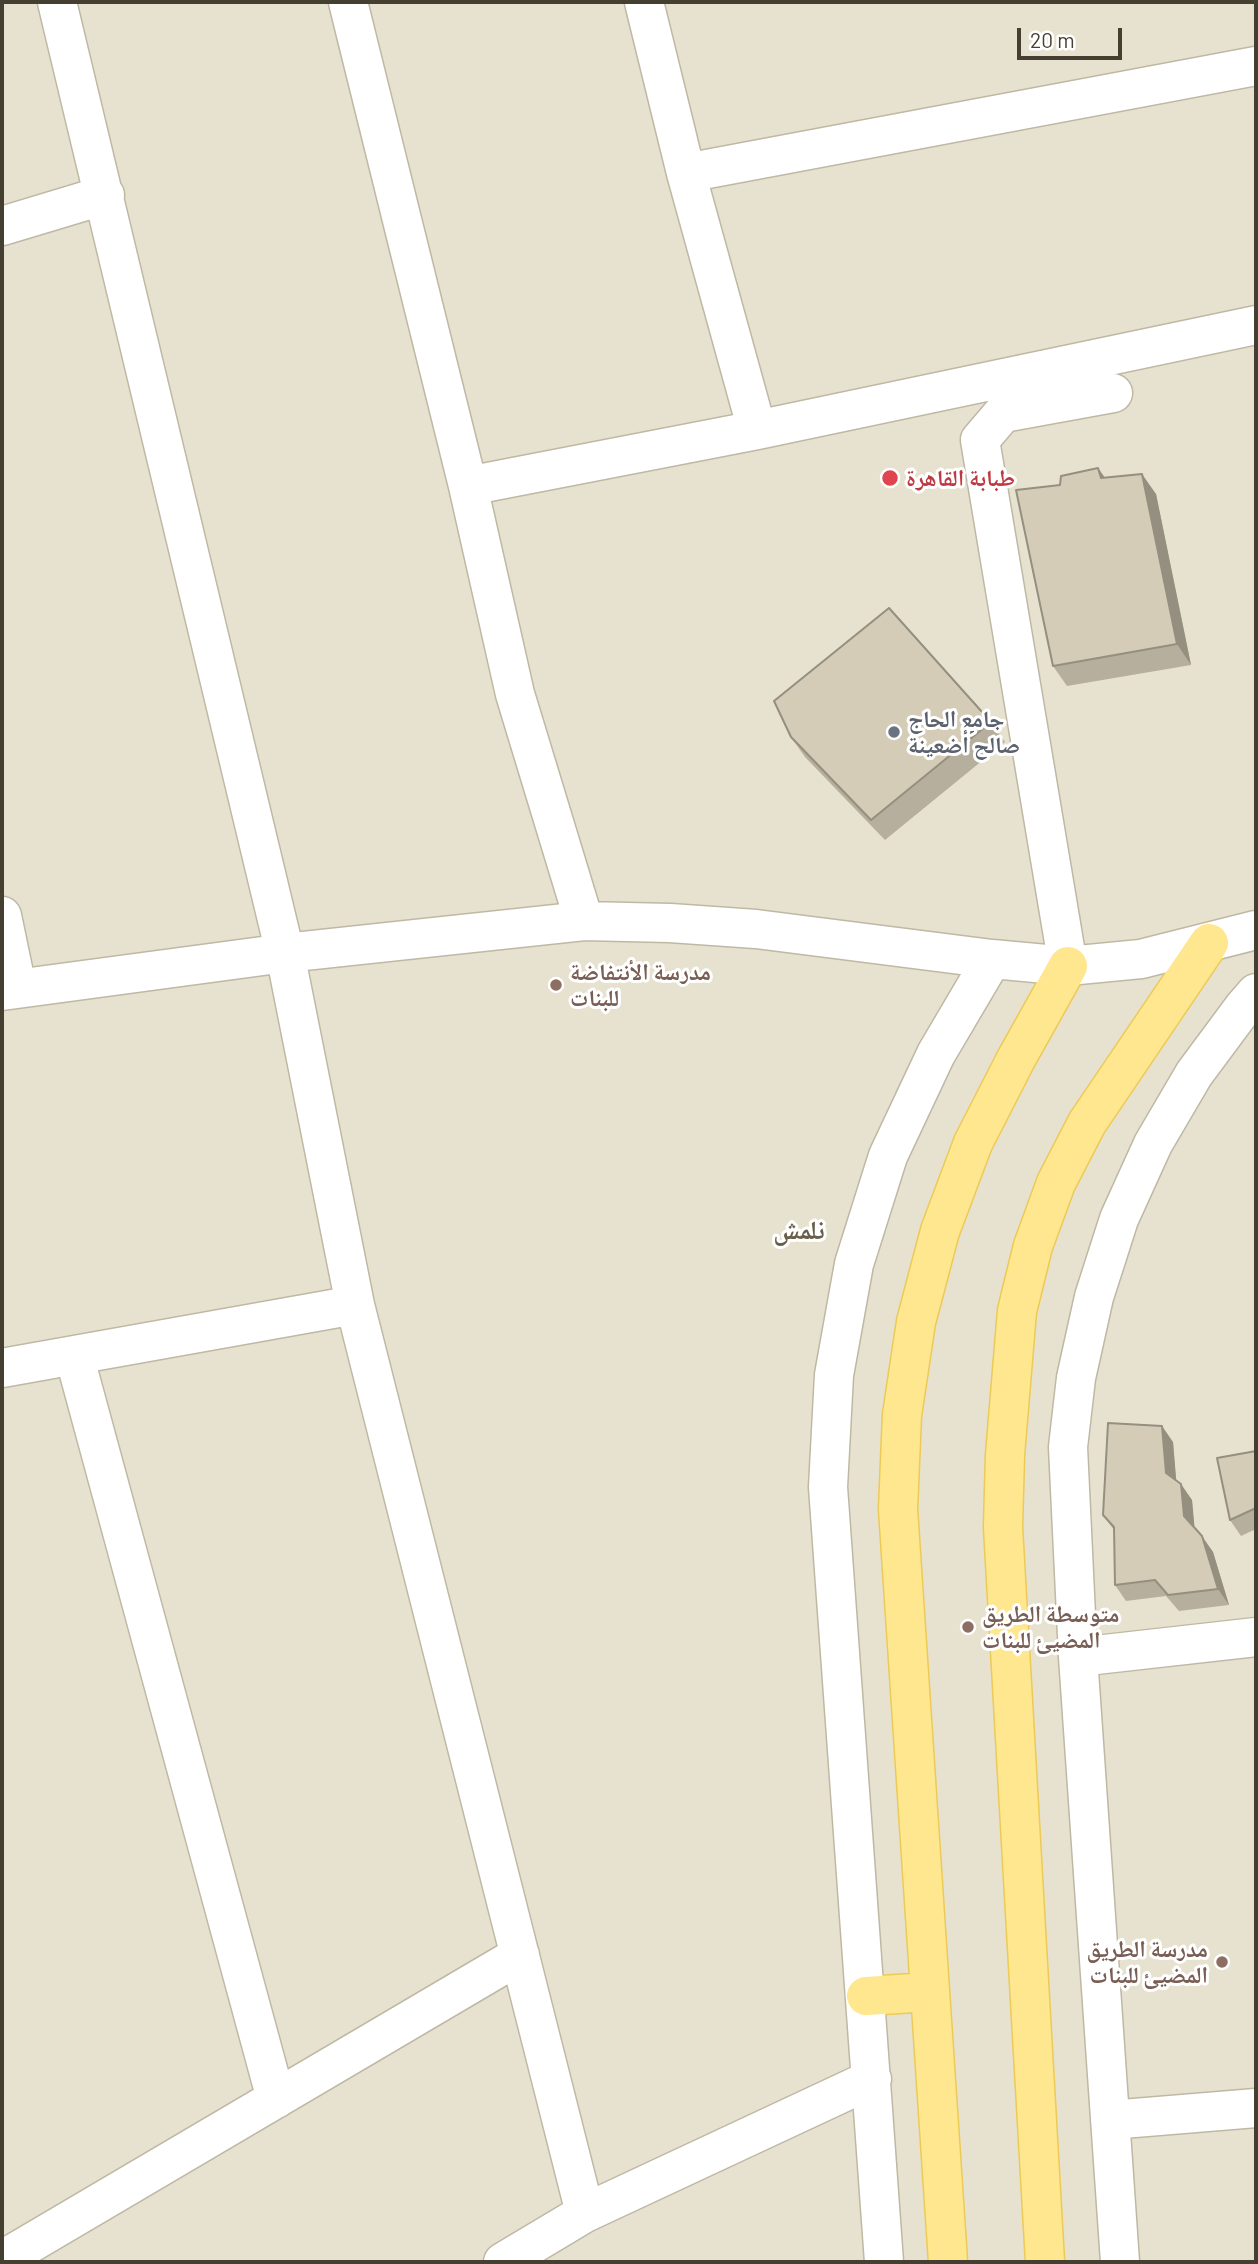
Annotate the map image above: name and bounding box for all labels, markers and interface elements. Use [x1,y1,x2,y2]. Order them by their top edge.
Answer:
scale bar [1020,14,1125,58]
text: 20 m [1030,27,1075,52]
place label: طبابة القاهرة [906,464,1015,492]
marker: طبابة القاهرة [880,468,900,488]
place label: جامع الحاج صالح أضعينة [908,705,1020,759]
marker: جامع الحاج صالح أضعينة [886,724,902,740]
place label: مدرسة الأنتفاضة للبنات [570,958,711,1012]
marker: مدرسة الأنتفاضة للبنات [548,977,564,993]
district label: نلمش [773,1214,825,1246]
place label: متوسطة الطريق المضيئ للبنات [982,1600,1119,1654]
marker: متوسطة الطريق المضيئ للبنات [960,1619,976,1635]
place label: مدرسة الطريق المضيئ للبنات [1087,1935,1208,1989]
marker: مدرسة الطريق المضيئ للبنات [1214,1954,1230,1970]

